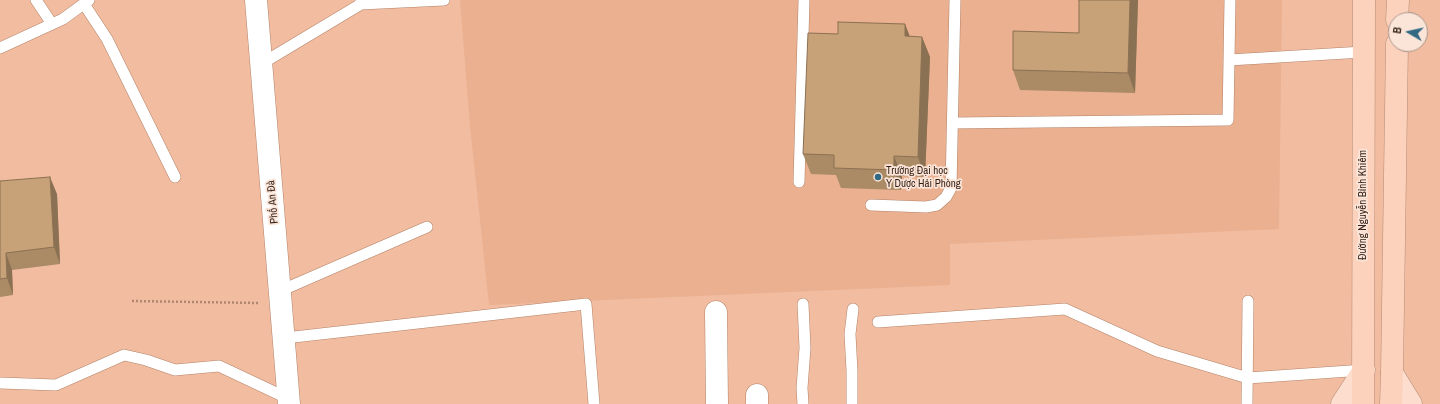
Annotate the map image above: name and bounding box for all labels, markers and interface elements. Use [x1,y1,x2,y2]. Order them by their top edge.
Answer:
north arrow [1388,12,1428,52]
text: B [1390,26,1405,35]
street label: Đường Nguyễn Bỉnh Khiêm [1356,150,1370,260]
place label: Trường Đại học Y Dược Hải Phòng [886,164,961,190]
marker: Trường Đại học Y Dược Hải Phòng [873,172,883,182]
street label: Phố An Đà [265,180,281,224]

